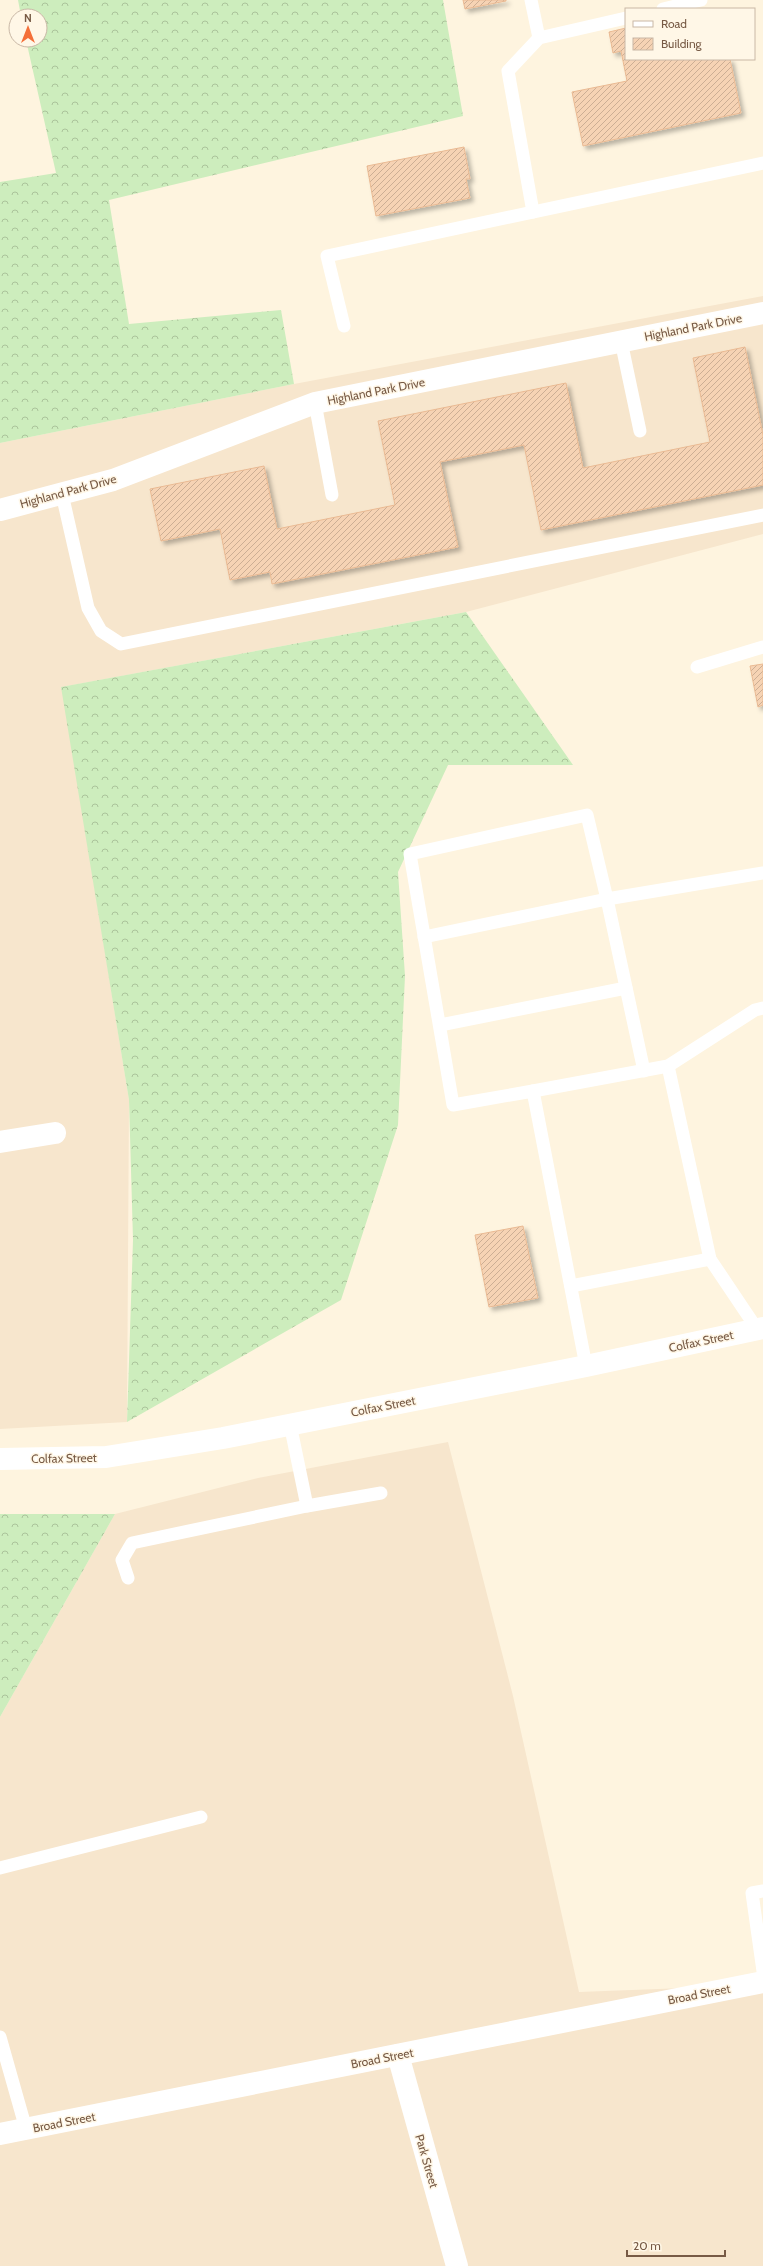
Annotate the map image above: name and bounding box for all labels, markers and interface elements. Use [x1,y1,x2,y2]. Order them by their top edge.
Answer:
north arrow [8,8,48,48]
legend [625,8,755,60]
text: N [24,11,32,25]
text: Road [661,16,687,31]
text: Building [661,36,703,51]
street label: Highland Park Drive [643,310,743,344]
street label: Highland Park Drive [326,374,426,408]
street label: Highland Park Drive [18,471,118,511]
street label: Colfax Street [667,1327,735,1355]
street label: Colfax Street [349,1392,417,1420]
street label: Colfax Street [31,1450,97,1466]
street label: Broad Street [667,1981,731,2007]
street label: Broad Street [350,2045,414,2071]
street label: Broad Street [32,2109,96,2135]
street label: Park Street [412,2132,442,2190]
scale bar [627,2232,725,2258]
text: 20 m [633,2238,661,2253]

